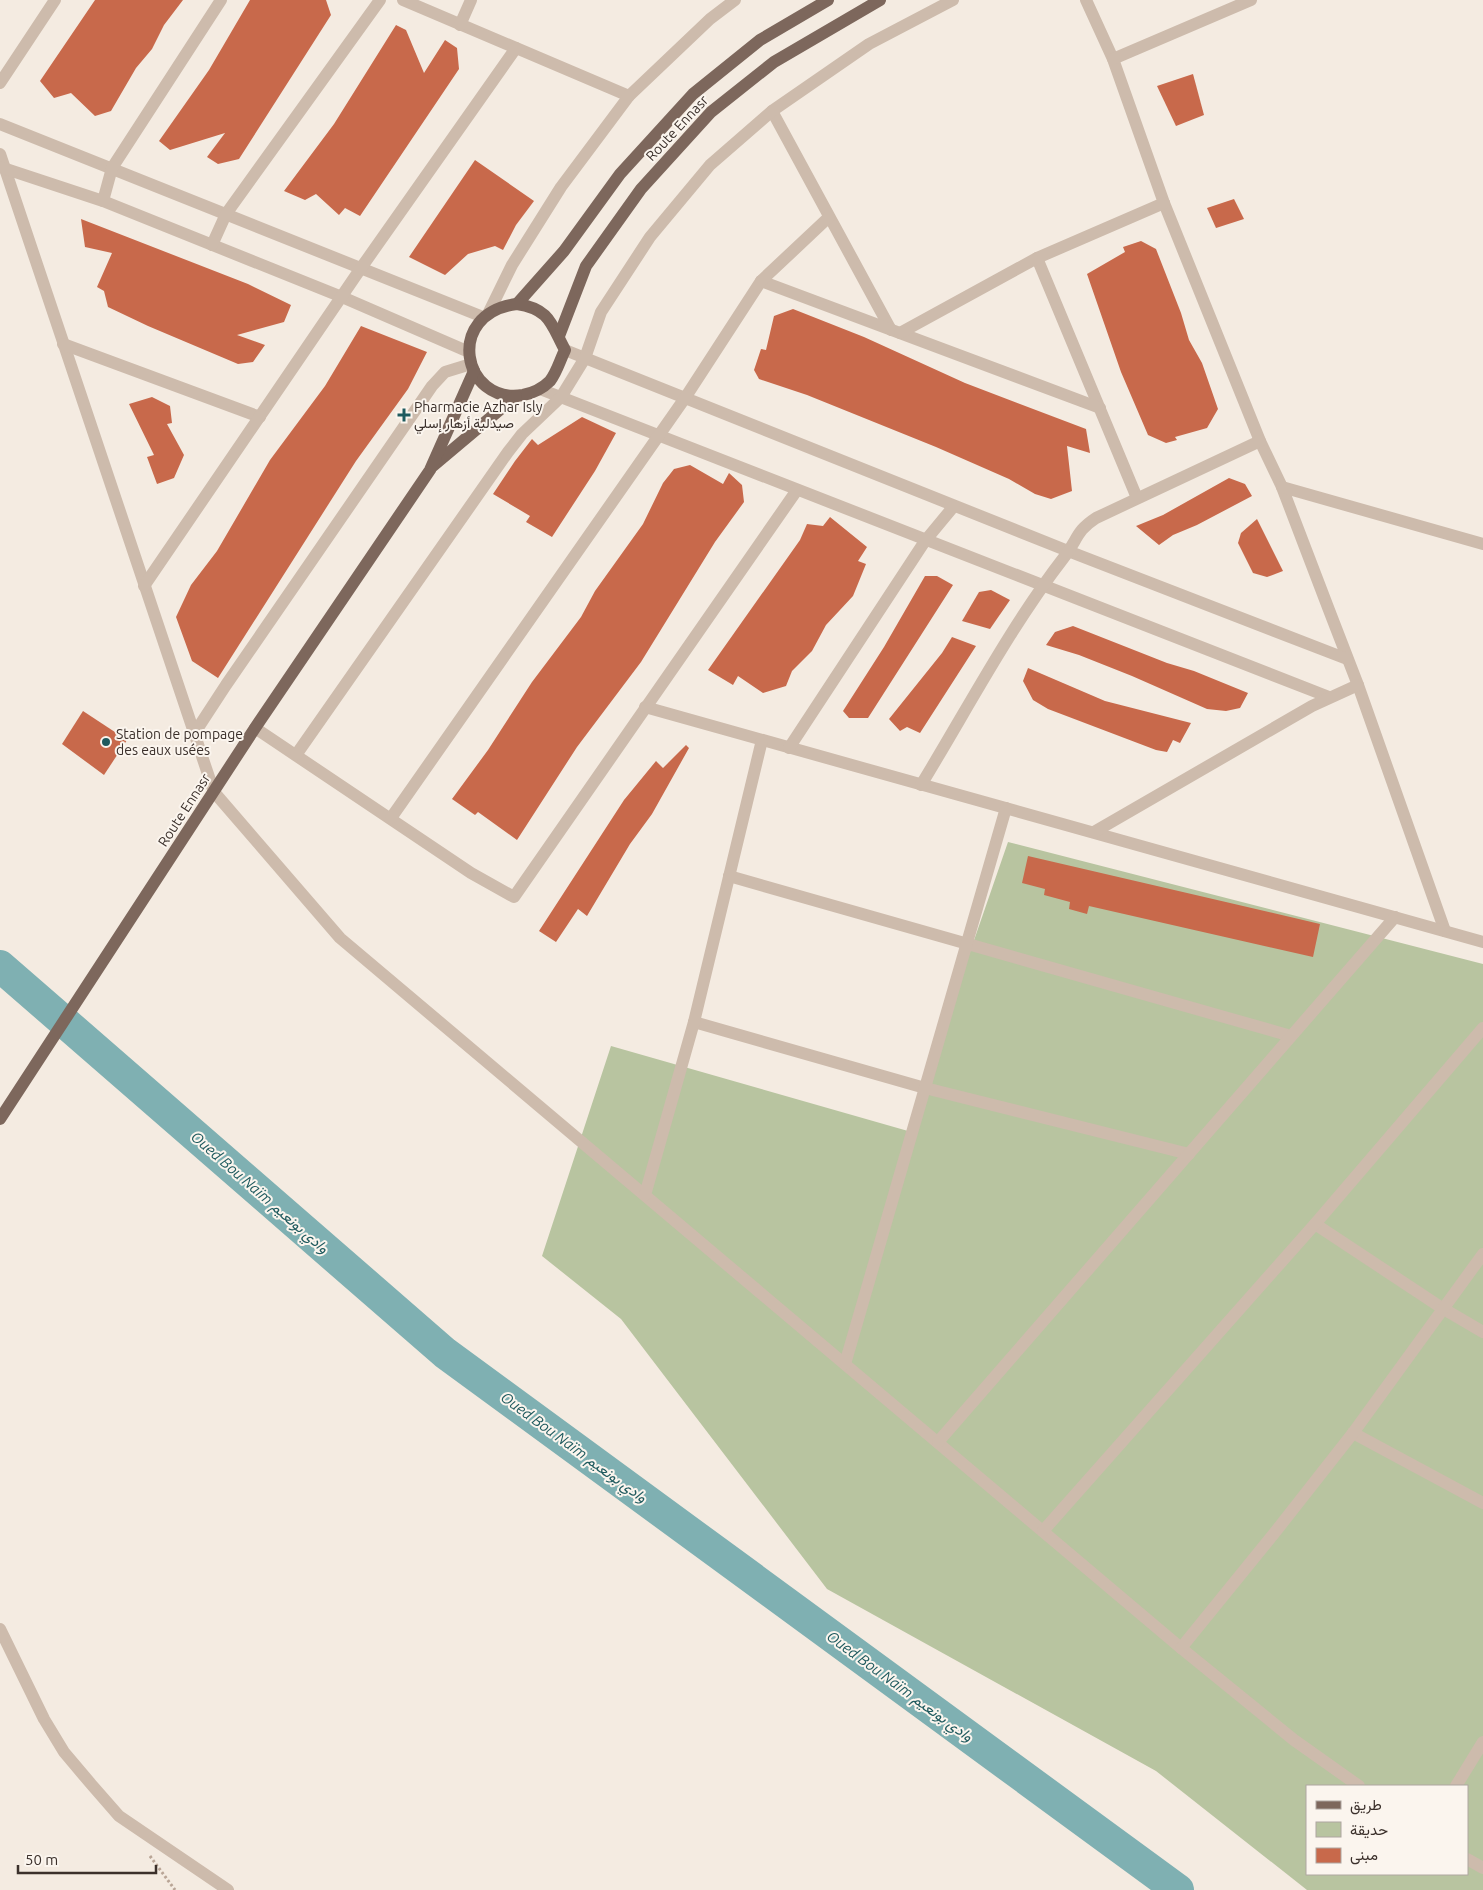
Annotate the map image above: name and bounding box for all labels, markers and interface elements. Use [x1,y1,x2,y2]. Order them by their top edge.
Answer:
street label: Route Ennasr [643,91,712,164]
place label: Pharmacie Azhar Isly صيدلية أزهار إسلي [414,399,543,435]
marker: Pharmacie Azhar Isly صيدلية أزهار إسلي [398,409,410,421]
place label: Station de pompage des eaux usées [116,726,243,758]
marker: Station de pompage des eaux usées [100,736,112,748]
street label: Route Ennasr [154,770,214,849]
water label: Oued Bou Naïm وادي بونعيم [185,1128,332,1260]
water label: Oued Bou Naïm وادي بونعيم [495,1388,651,1509]
water label: Oued Bou Naïm وادي بونعيم [821,1627,977,1748]
legend [1306,1785,1468,1875]
text: طريق [1350,1796,1382,1815]
text: حديقة [1350,1821,1388,1839]
scale bar [18,1842,155,1874]
text: مبنى [1350,1846,1378,1865]
text: 50 m [25,1851,58,1868]

